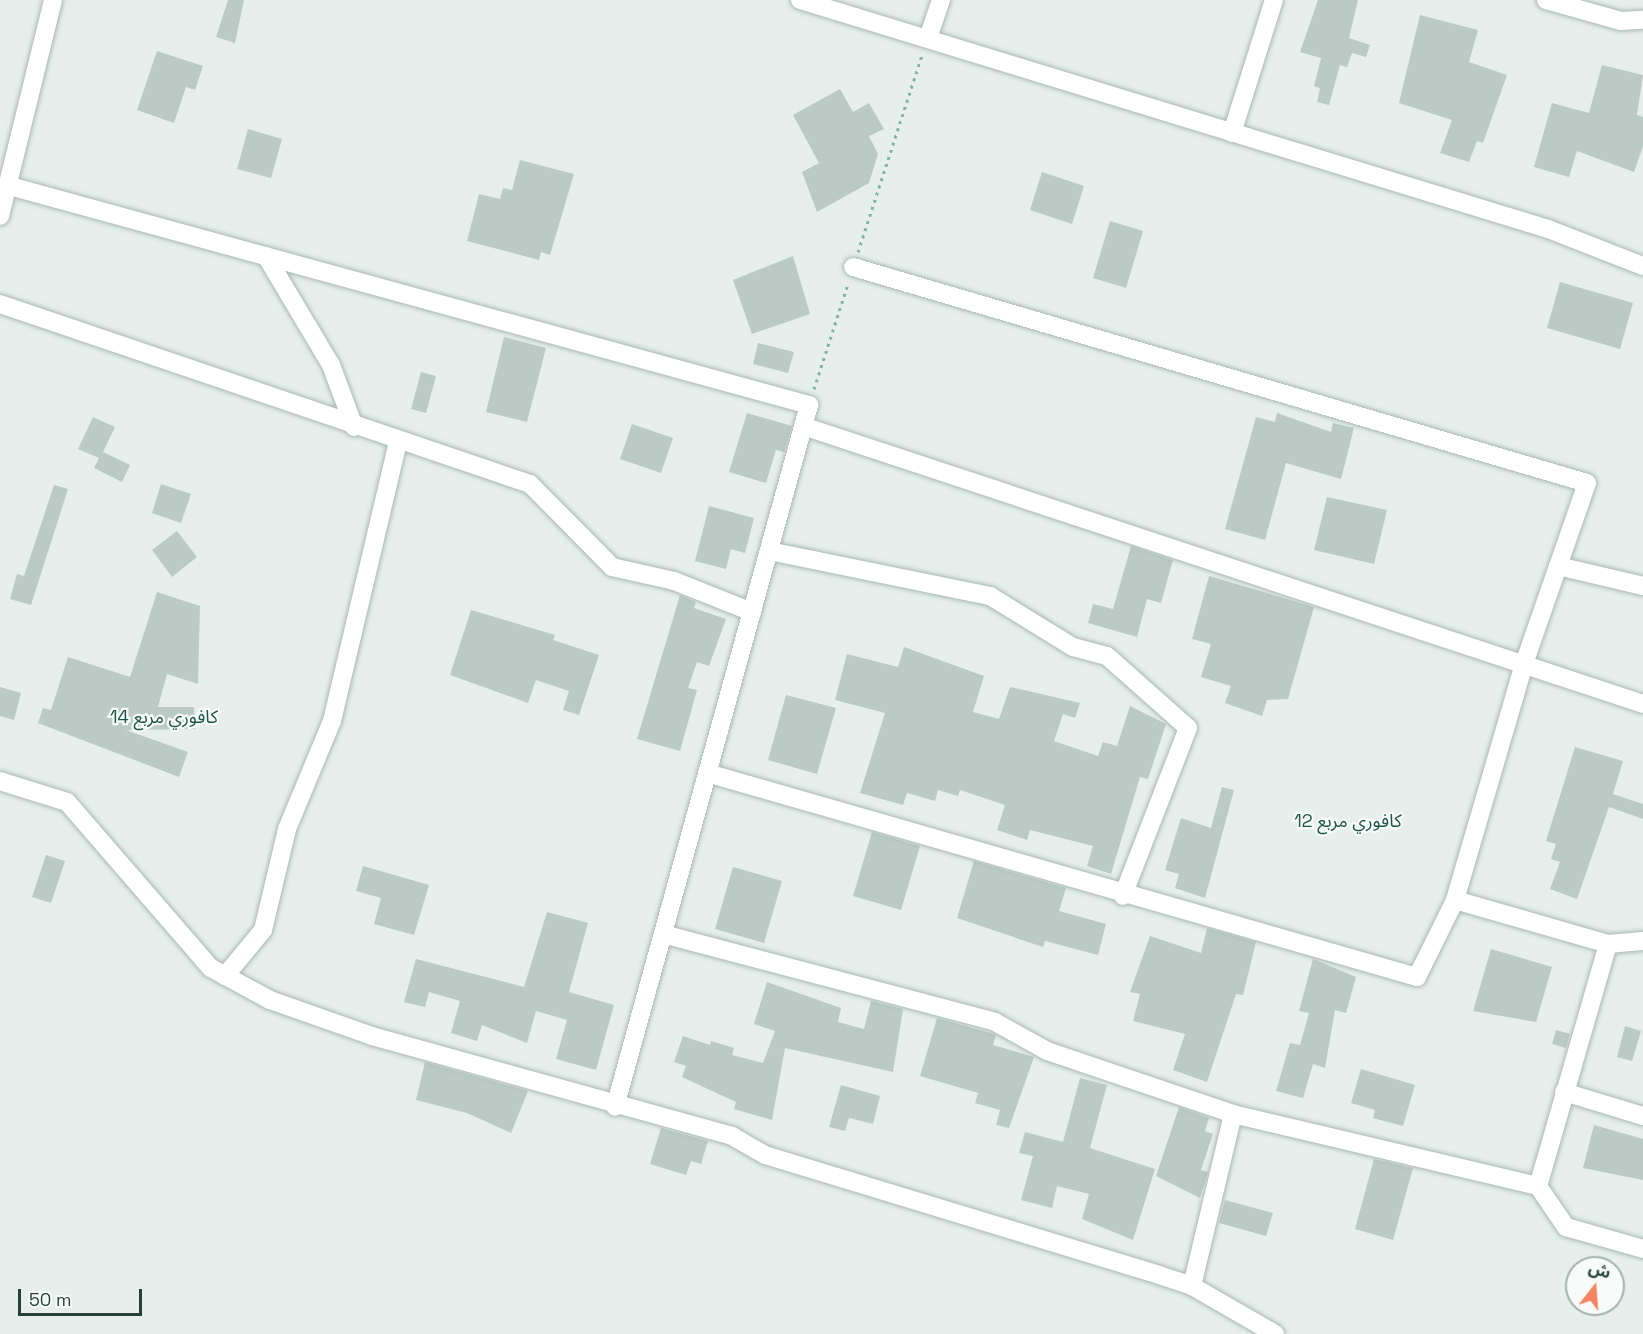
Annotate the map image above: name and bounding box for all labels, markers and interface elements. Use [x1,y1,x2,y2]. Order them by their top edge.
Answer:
district label: كافوري مربع 14 [110,706,218,728]
district label: كافوري مربع 12 [1294,810,1402,832]
north arrow [1565,1256,1625,1316]
text: ش [1586,1257,1613,1283]
scale bar [21,1277,146,1315]
text: 50 m [29,1288,71,1311]

